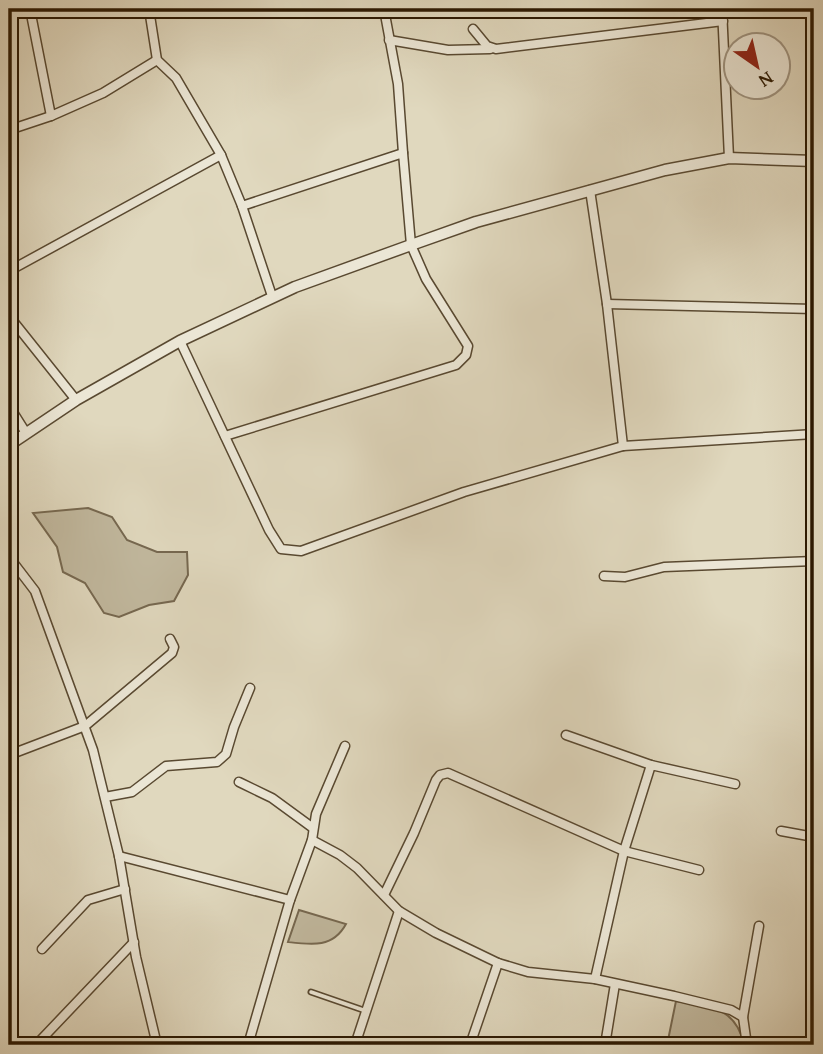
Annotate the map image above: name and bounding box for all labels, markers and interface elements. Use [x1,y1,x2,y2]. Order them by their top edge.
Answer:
north arrow [722,32,792,102]
text: N [753,65,780,95]

